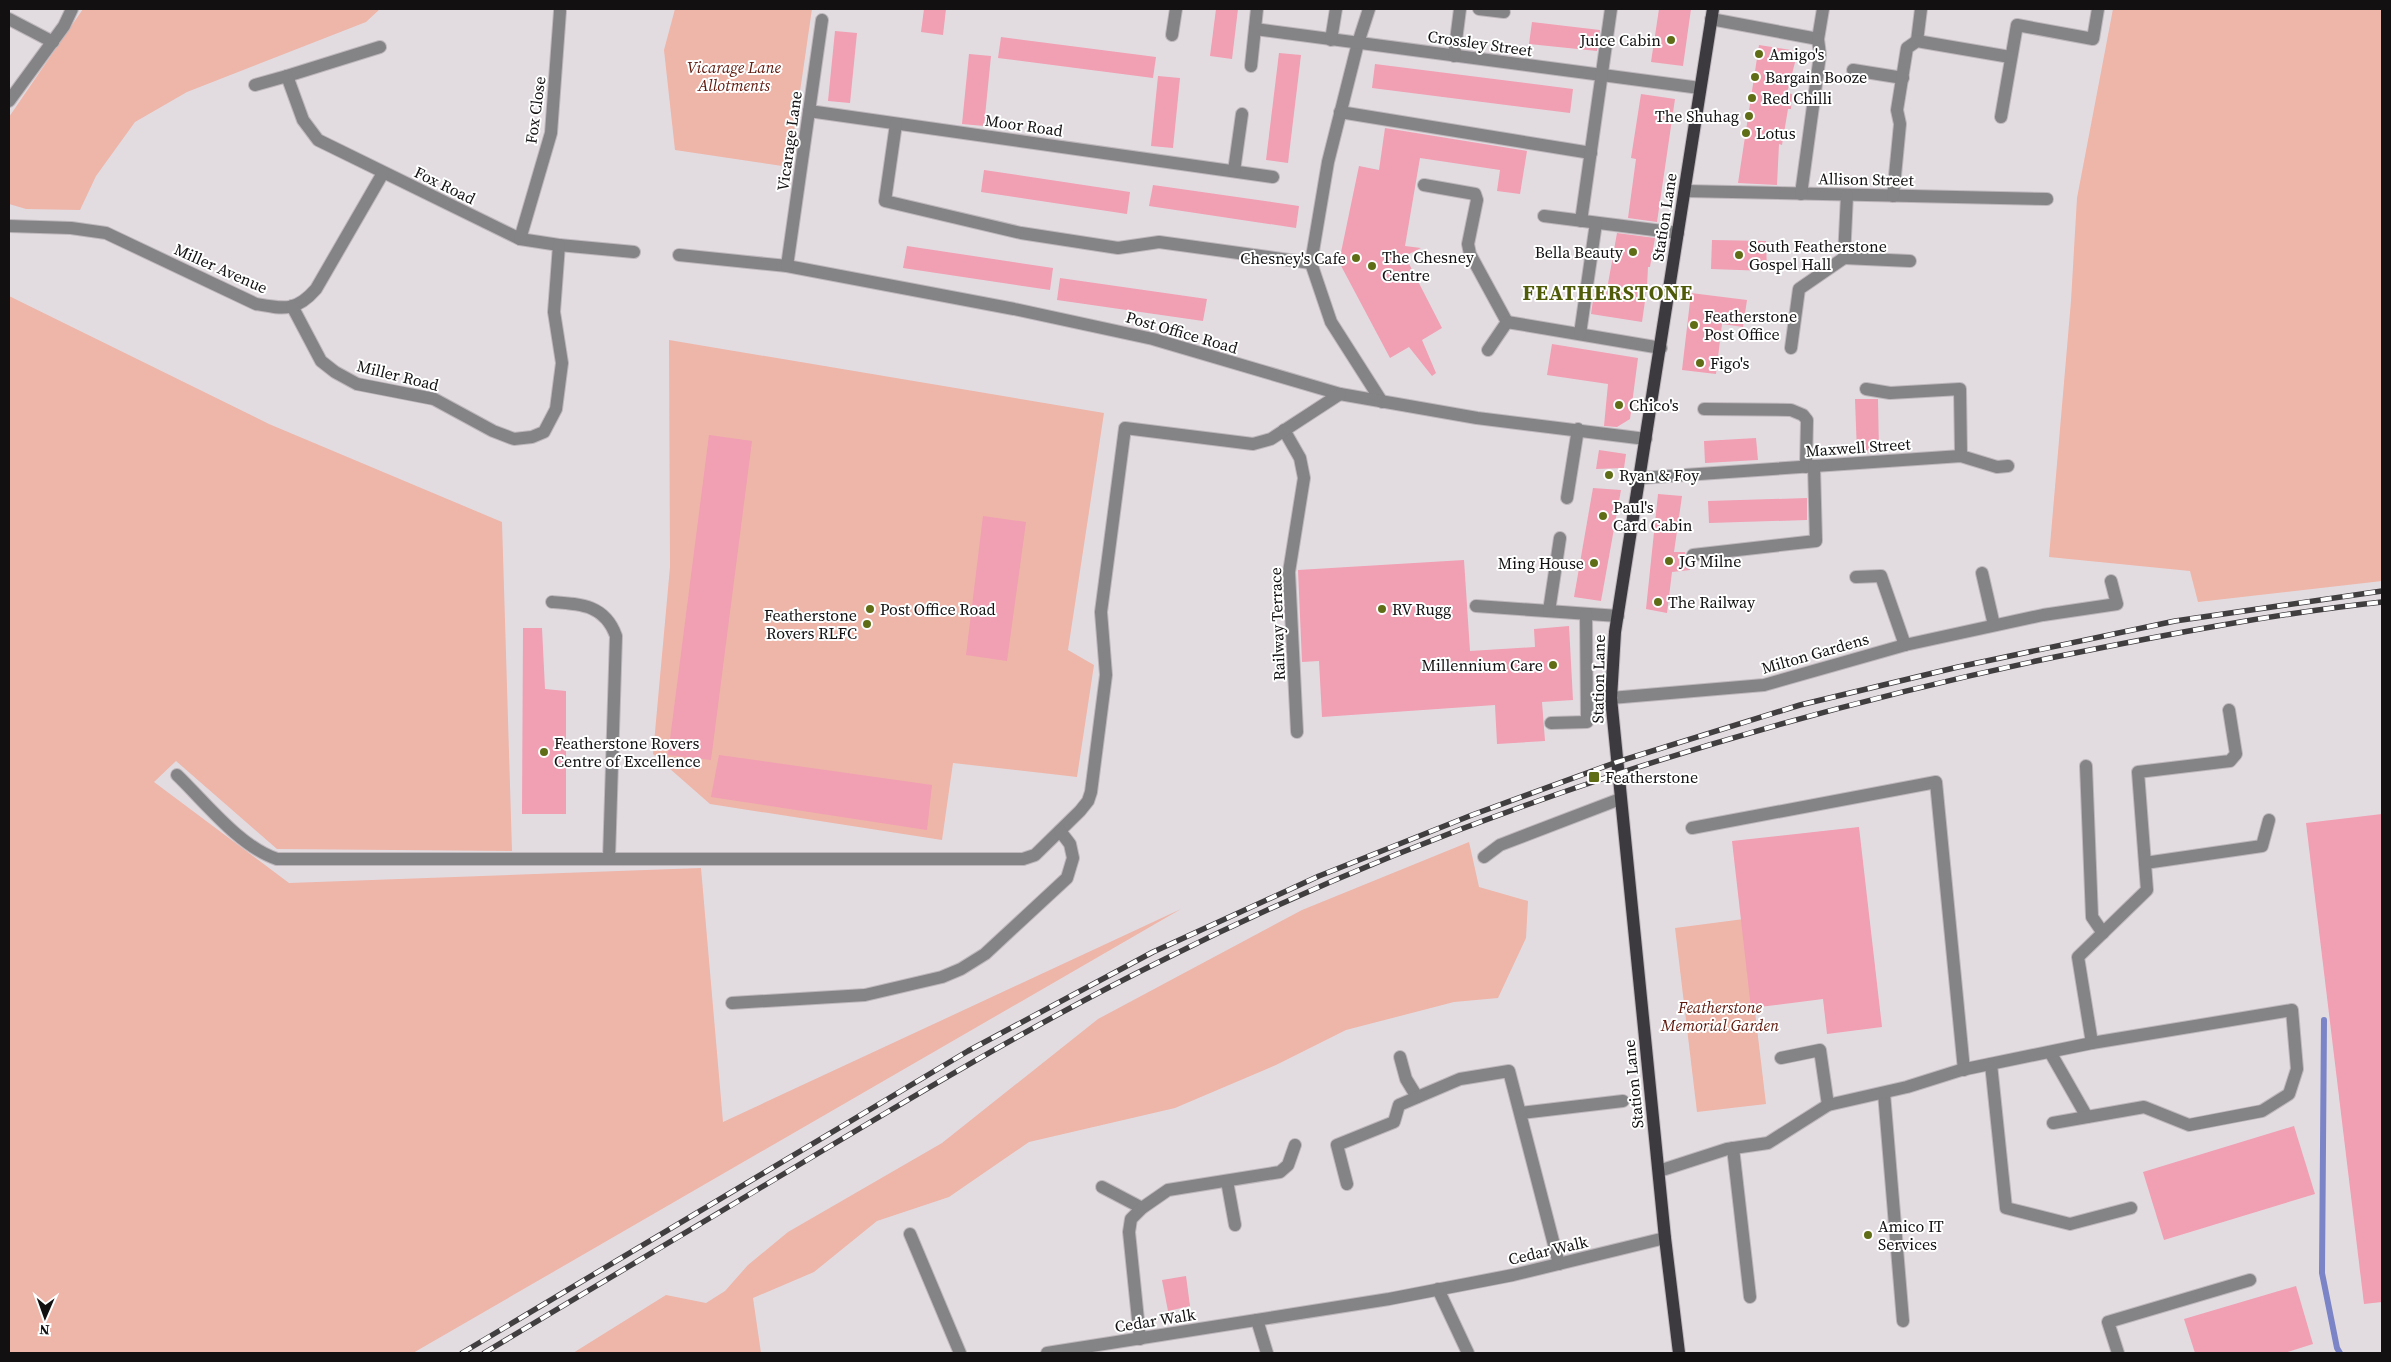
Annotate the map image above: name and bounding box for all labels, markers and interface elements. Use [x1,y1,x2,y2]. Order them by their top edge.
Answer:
street label: Crossley Street [1426,25,1534,61]
place label: Juice Cabin [1579,29,1661,51]
marker: Juice Cabin [1665,34,1677,46]
place label: Amigo's [1769,43,1824,65]
marker: Amigo's [1753,48,1765,60]
park label: Vicarage Lane Allotments [687,56,782,96]
place label: Bargain Booze [1765,66,1867,88]
marker: Bargain Booze [1749,71,1761,83]
street label: Fox Close [519,75,551,145]
place label: Red Chilli [1762,87,1832,109]
street label: Vicarage Lane [771,89,807,193]
marker: Red Chilli [1746,92,1758,104]
place label: The Shuhag [1655,105,1739,127]
street label: Moor Road [984,109,1064,141]
marker: The Shuhag [1743,110,1755,122]
place label: Lotus [1756,122,1796,144]
marker: Lotus [1740,127,1752,139]
street label: Fox Road [411,161,479,209]
street label: Allison Street [1818,167,1915,191]
street label: Station Lane [1646,171,1682,263]
place label: South Featherstone Gospel Hall [1749,235,1887,275]
street label: Miller Avenue [171,238,271,298]
place label: Bella Beauty [1535,241,1624,263]
place label: The Chesney Centre [1382,246,1475,286]
marker: Bella Beauty [1627,246,1639,258]
place label: Chesney's Cafe [1240,247,1346,269]
marker: South Featherstone Gospel Hall [1733,249,1745,261]
marker: Chesney's Cafe [1350,252,1362,264]
marker: The Chesney Centre [1366,260,1378,272]
district label: FEATHERSTONE [1522,278,1694,307]
street label: Post Office Road [1123,305,1241,359]
place label: Featherstone Post Office [1704,305,1797,345]
marker: Featherstone Post Office [1688,319,1700,331]
place label: Figo's [1710,352,1750,374]
street label: Miller Road [355,354,441,396]
marker: Figo's [1694,357,1706,369]
place label: Chico's [1629,394,1679,416]
marker: Chico's [1613,399,1625,411]
street label: Maxwell Street [1805,432,1912,462]
place label: Ryan & Foy [1619,464,1700,486]
marker: Ryan & Foy [1603,469,1615,481]
place label: Paul's Card Cabin [1613,496,1693,536]
marker: Paul's Card Cabin [1597,510,1609,522]
place label: JG Milne [1678,550,1741,572]
place label: Ming House [1498,552,1584,574]
marker: JG Milne [1663,555,1675,567]
marker: Ming House [1588,557,1600,569]
street label: Railway Terrace [1264,567,1290,681]
place label: The Railway [1668,591,1756,613]
marker: The Railway [1652,596,1664,608]
place label: Post Office Road [880,598,996,620]
place label: RV Rugg [1392,598,1451,620]
marker: Post Office Road [864,603,876,615]
marker: RV Rugg [1376,603,1388,615]
place label: Featherstone Rovers RLFC [764,604,857,644]
marker: Featherstone Rovers RLFC [861,618,873,630]
street label: Milton Gardens [1759,627,1871,679]
street label: Station Lane [1586,634,1610,724]
place label: Millennium Care [1422,654,1543,676]
marker: Millennium Care [1547,659,1559,671]
place label: Featherstone Rovers Centre of Excellence [554,732,701,772]
marker: Featherstone Rovers Centre of Excellence [538,746,550,758]
place label: Featherstone [1605,766,1698,788]
marker: Featherstone [1587,770,1601,784]
park label: Featherstone Memorial Garden [1660,996,1779,1036]
street label: Station Lane [1617,1039,1649,1129]
place label: Amico IT Services [1878,1215,1944,1255]
marker: Amico IT Services [1862,1229,1874,1241]
street label: Cedar Walk [1506,1230,1590,1270]
north arrow [20,1292,70,1342]
street label: Cedar Walk [1113,1303,1197,1337]
text: N [39,1320,50,1340]

